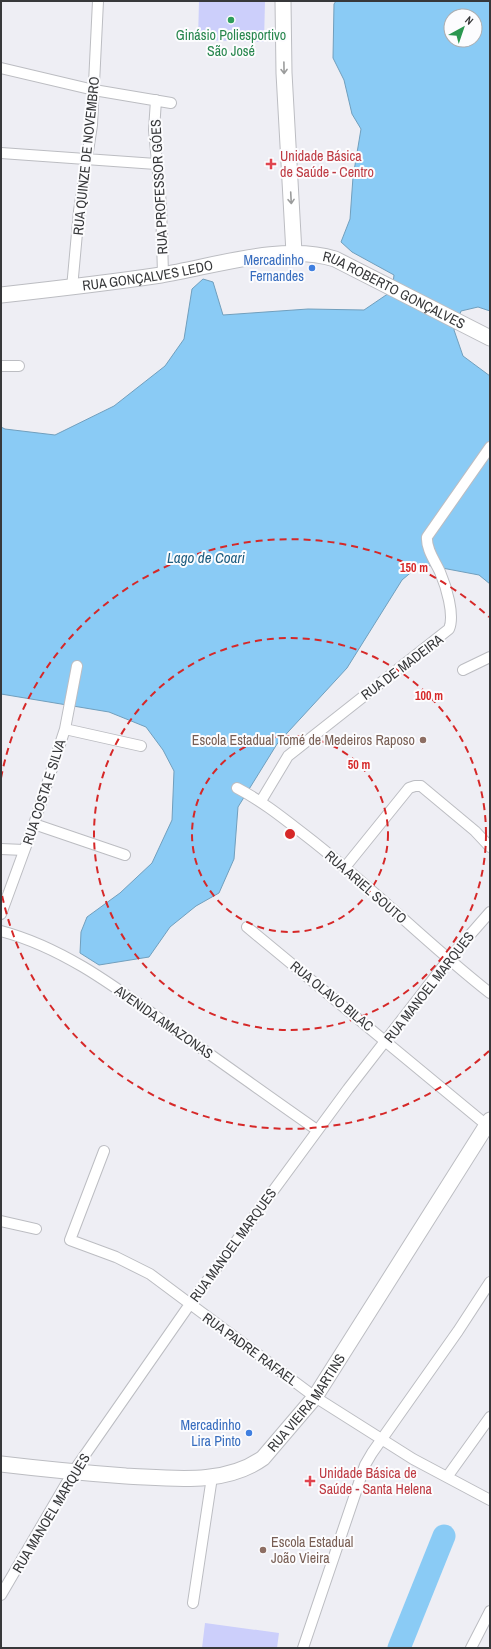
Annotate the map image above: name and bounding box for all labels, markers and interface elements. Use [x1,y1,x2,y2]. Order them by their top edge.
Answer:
north arrow [443,8,483,48]
text: N [462,13,476,28]
marker: Ginásio Poliesportivo São José [226,15,236,25]
place label: Ginásio Poliesportivo São José [176,26,286,60]
one-way arrow [280,61,288,74]
street label: RUA QUINZE DE NOVEMBRO [69,76,103,236]
street label: RUA PROFESSOR GÓES [146,119,172,255]
place label: Unidade Básica de Saúde - Centro [280,147,374,181]
marker: Unidade Básica de Saúde - Centro [265,158,277,170]
one-way arrow [287,191,294,204]
street label: RUA ROBERTO GONÇALVES [321,247,468,333]
place label: Mercadinho Fernandes [243,251,304,285]
street label: RUA GONÇALVES LEDO [81,256,215,295]
marker: Mercadinho Fernandes [307,263,317,273]
water label: Lago de Coari [167,547,246,568]
text: 150 m [400,560,428,576]
street label: RUA DE MADEIRA [357,630,447,704]
text: 100 m [415,688,443,704]
place label: Escola Estadual Tomé de Medeiros Raposo [192,731,415,749]
marker: Escola Estadual Tomé de Medeiros Raposo [418,735,428,745]
street label: RUA COSTA E SILVA [18,737,70,847]
text: 50 m [348,757,370,773]
centre of rings [283,827,297,841]
street label: RUA ARIEL SOUTO [321,847,411,928]
street label: RUA MANOEL MARQUES [380,928,478,1046]
street label: RUA OLAVO BILAC [287,957,377,1035]
street label: AVENIDA AMAZONAS [111,981,217,1063]
street label: RUA MANOEL MARQUES [186,1184,280,1305]
street label: RUA PADRE RAFAEL [199,1309,301,1390]
street label: RUA VIEIRA MARTINS [263,1350,349,1455]
place label: Mercadinho Lira Pinto [180,1416,241,1450]
marker: Mercadinho Lira Pinto [244,1428,254,1438]
street label: RUA MANOEL MARQUES [8,1450,94,1576]
place label: Unidade Básica de Saúde - Santa Helena [319,1464,433,1498]
marker: Unidade Básica de Saúde - Santa Helena [304,1475,316,1487]
place label: Escola Estadual João Vieira [271,1533,353,1567]
marker: Escola Estadual João Vieira [258,1545,268,1555]

